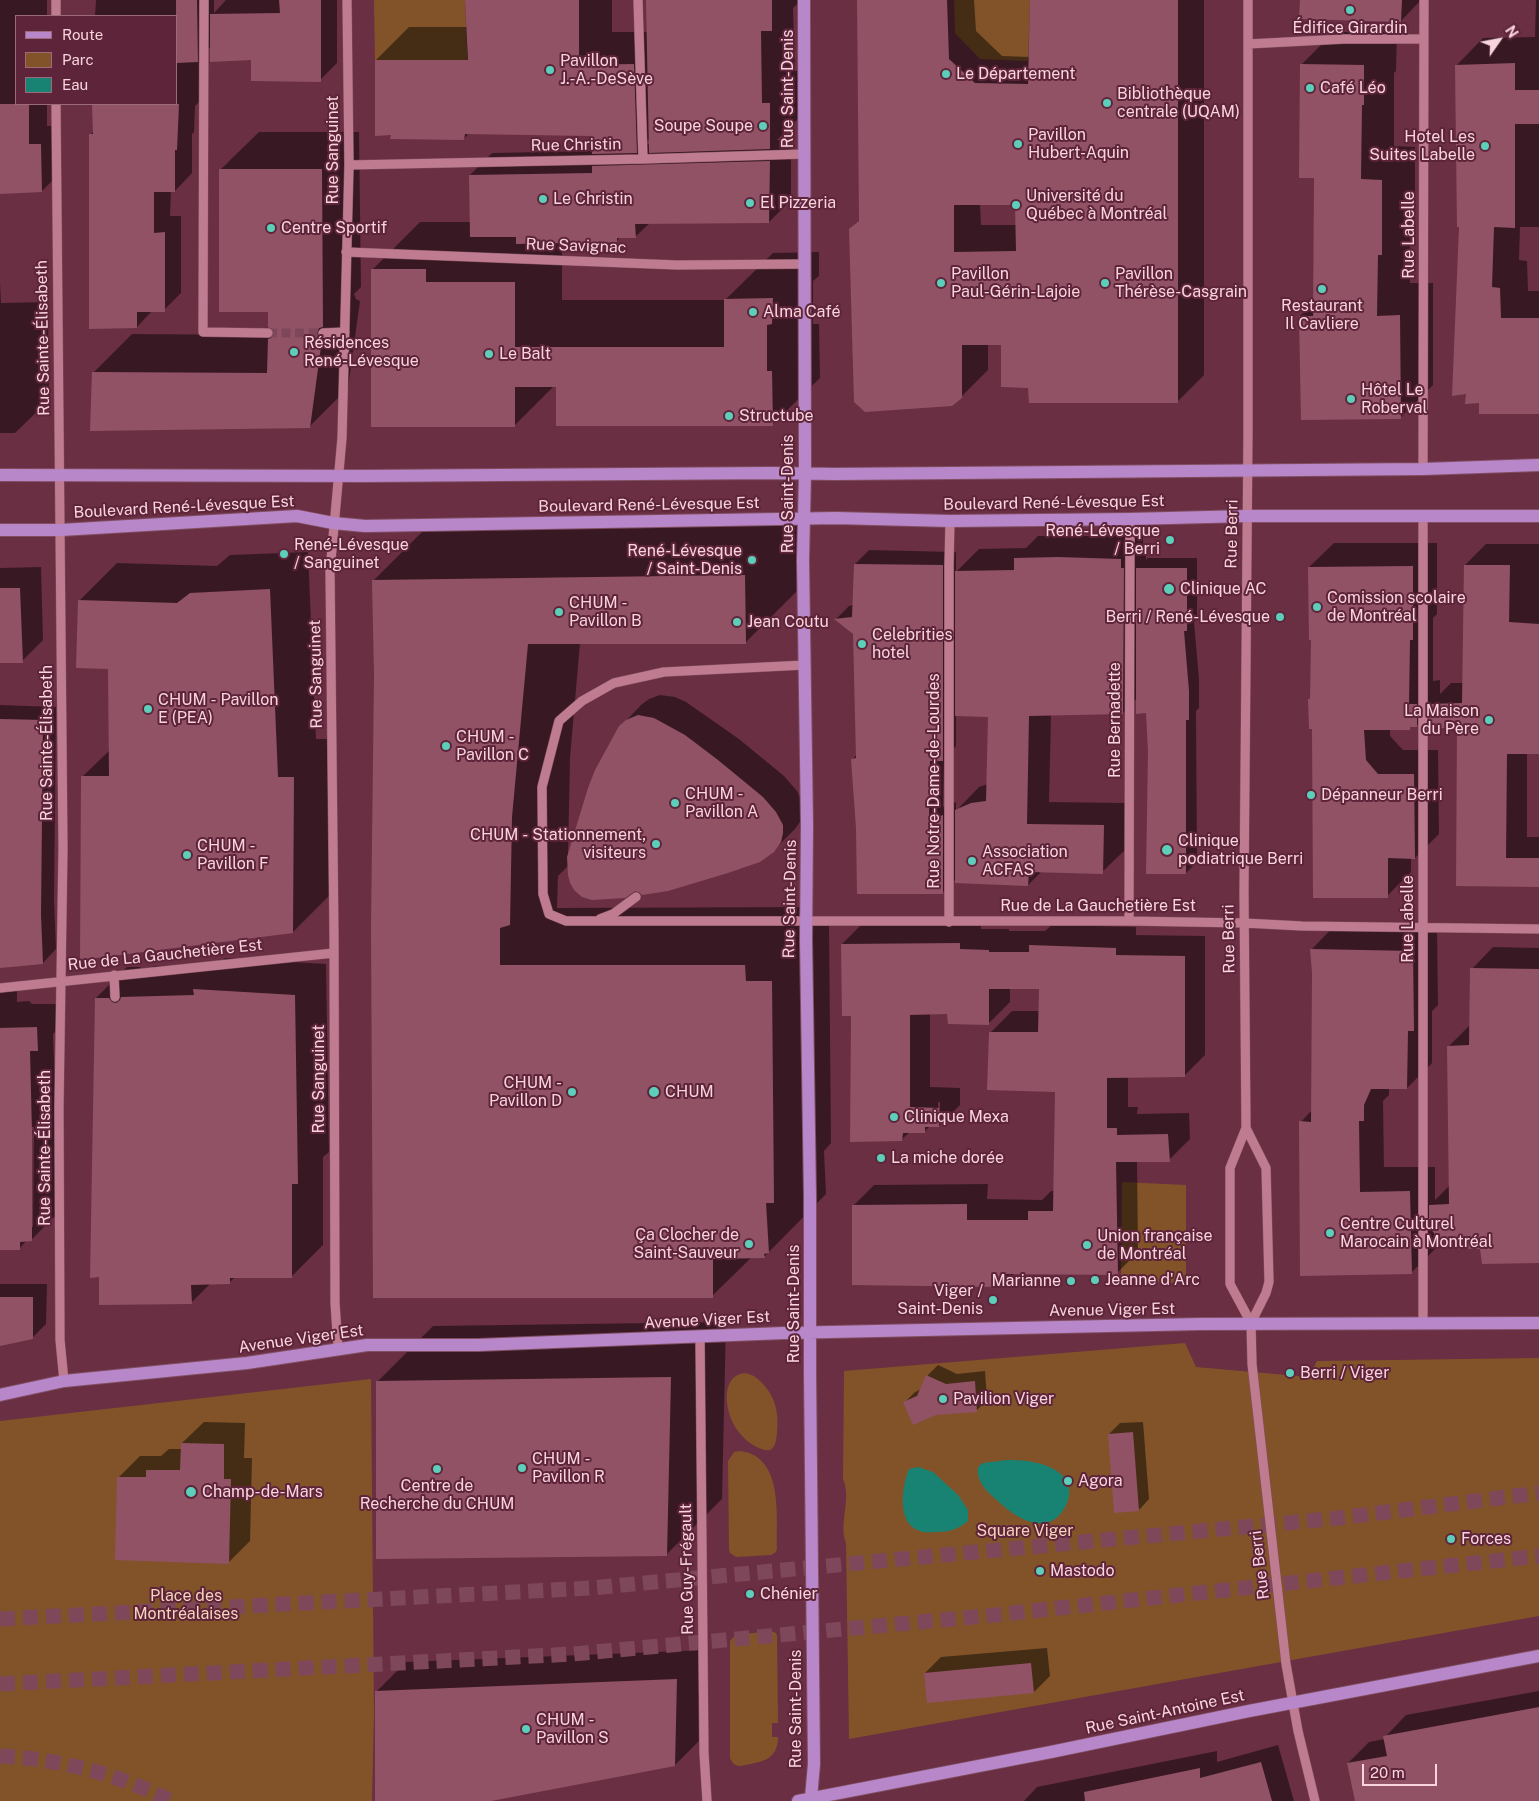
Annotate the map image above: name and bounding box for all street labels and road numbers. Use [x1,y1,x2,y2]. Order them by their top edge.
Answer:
street label: Rue Saint-Denis [778,30,798,148]
street label: Rue Sanguinet [323,95,343,205]
street label: Rue Christin [530,135,622,155]
street label: Rue Labelle [1399,191,1419,279]
street label: Rue Savignac [525,235,627,257]
street label: Rue Sainte-Élisabeth [32,260,54,416]
street label: Rue Saint-Denis [778,435,798,553]
street label: Boulevard René-Lévesque Est [943,491,1165,515]
street label: Boulevard René-Lévesque Est [73,492,295,522]
street label: Boulevard René-Lévesque Est [538,493,760,517]
street label: Rue Berri [1222,499,1242,569]
street label: Rue Sanguinet [305,619,327,729]
street label: Rue Bernadette [1105,662,1125,778]
street label: Rue Sainte-Élisabeth [37,665,57,821]
street label: Rue Notre-Dame-de-Lourdes [924,673,944,889]
street label: Rue Saint-Denis [779,839,801,959]
street label: Rue Labelle [1398,875,1418,963]
street label: Rue de La Gauchetière Est [1000,896,1196,916]
street label: Rue Berri [1219,904,1239,974]
street label: Rue de La Gauchetière Est [67,935,263,975]
street label: Rue Sanguinet [309,1024,329,1134]
street label: Rue Sainte-Élisabeth [35,1070,55,1226]
street label: Rue Saint-Denis [784,1245,804,1363]
street label: Avenue Viger Est [1049,1299,1175,1321]
street label: Avenue Viger Est [643,1307,771,1333]
street label: Avenue Viger Est [237,1321,365,1357]
street label: Rue Guy-Frégault [676,1503,698,1635]
street label: Rue Berri [1246,1529,1274,1601]
street label: Rue Saint-Denis [786,1650,806,1768]
street label: Rue Saint-Antoine Est [1084,1686,1246,1738]

